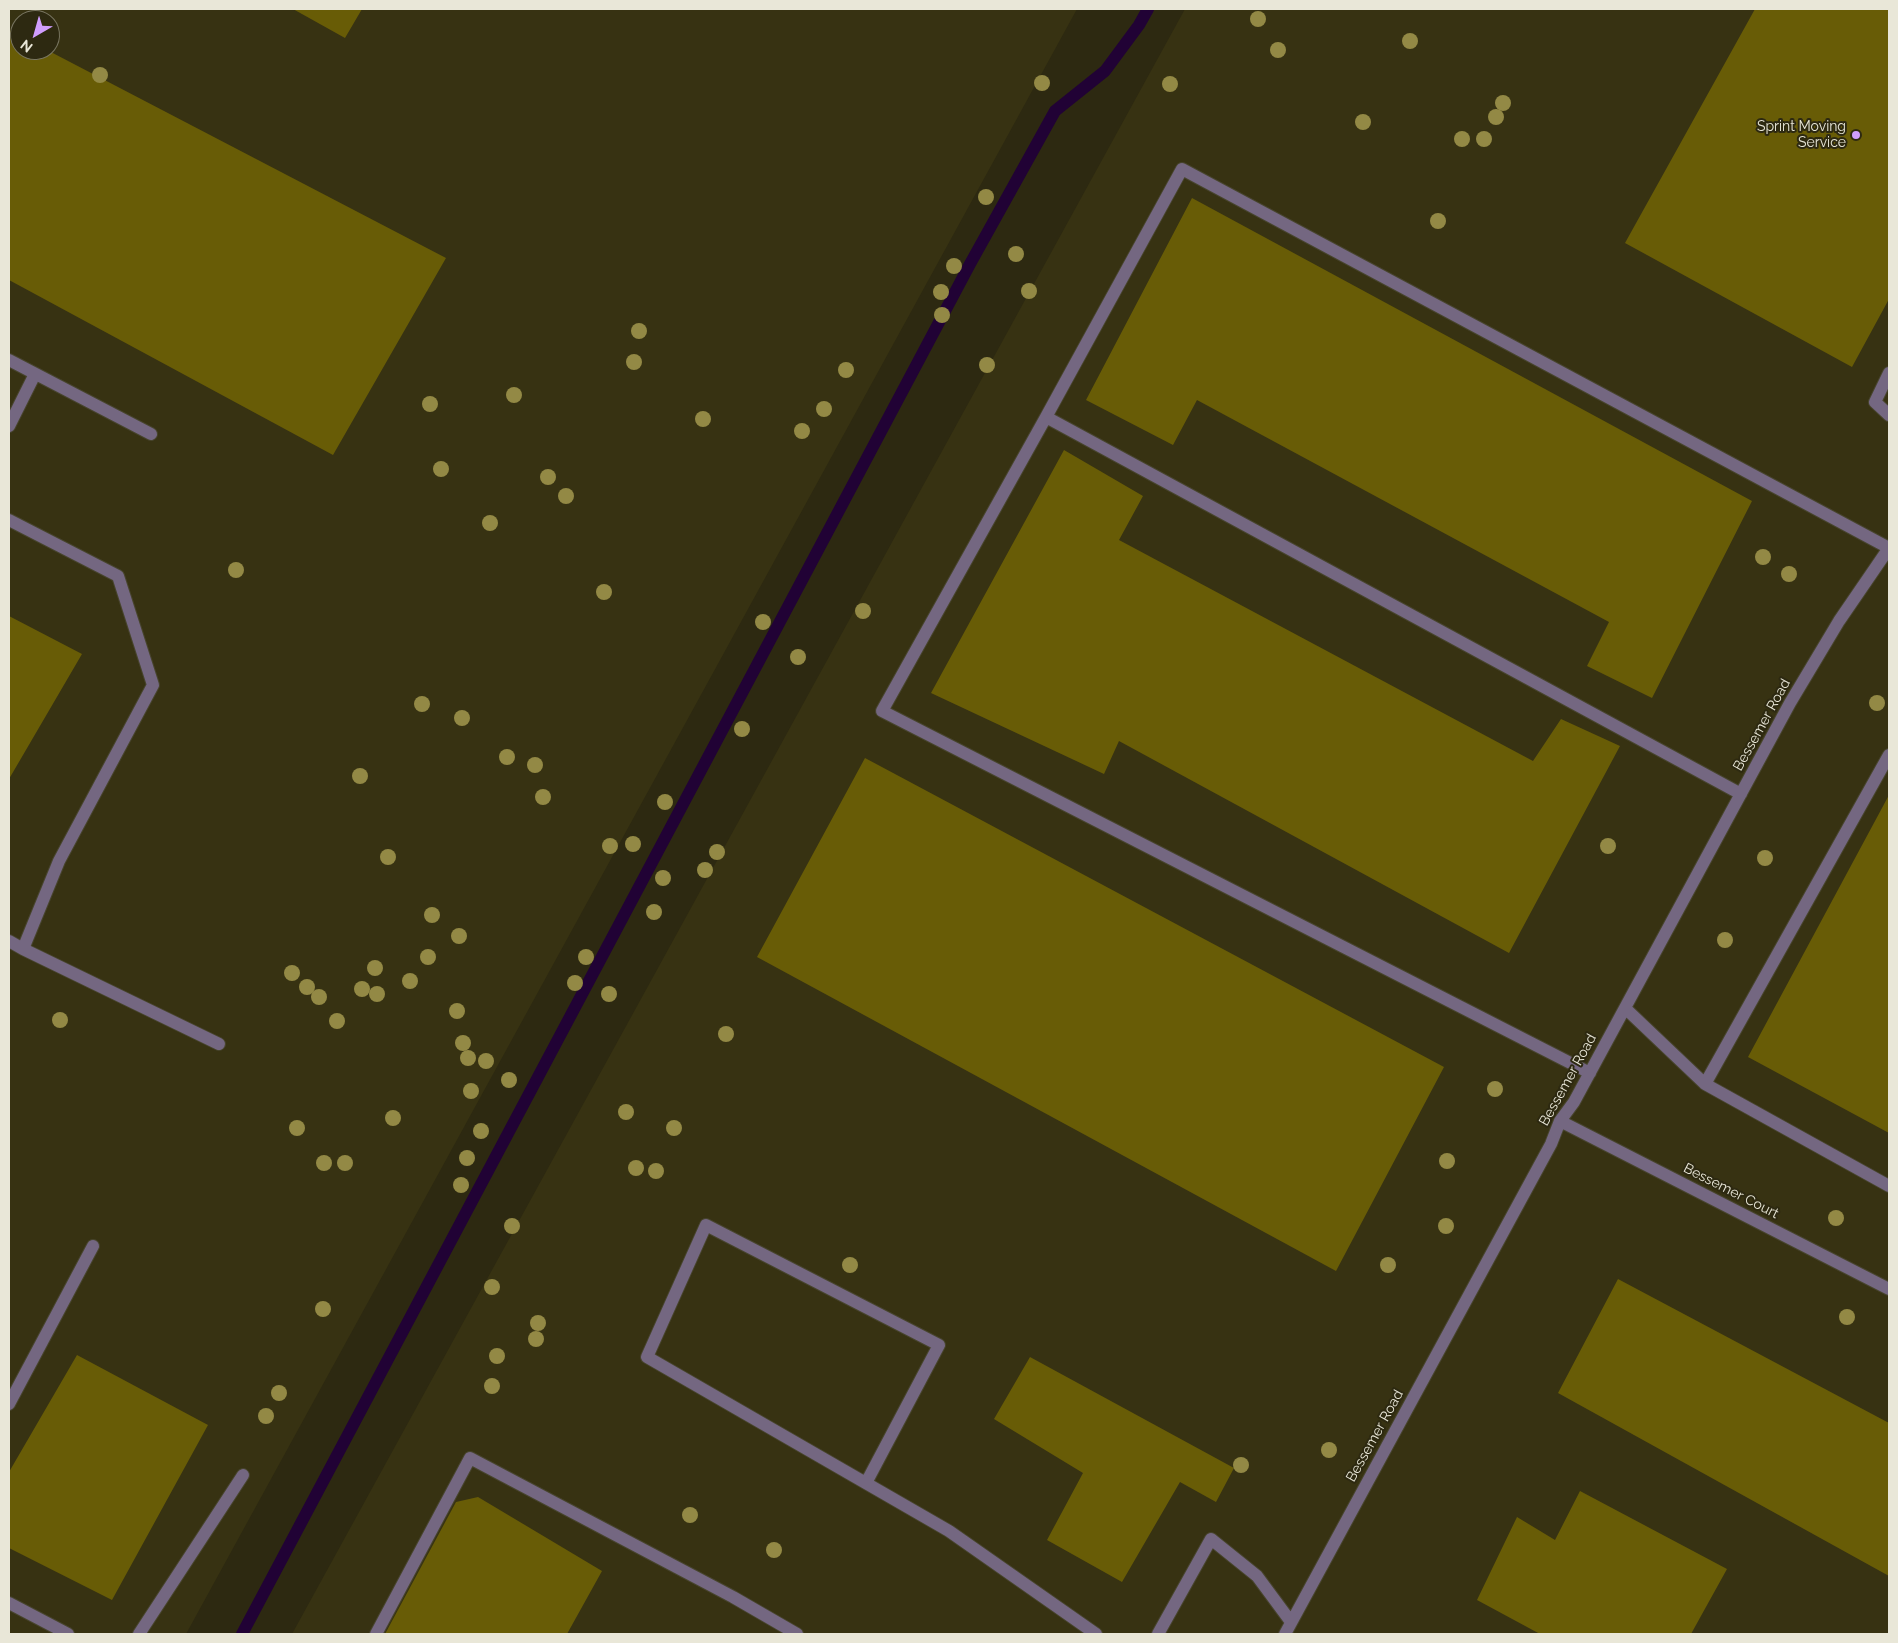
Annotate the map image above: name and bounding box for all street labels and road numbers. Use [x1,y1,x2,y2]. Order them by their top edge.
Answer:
street label: Bessemer Road [1730,676,1794,774]
street label: Bessemer Road [1536,1031,1600,1129]
street label: Bessemer Court [1681,1160,1781,1222]
street label: Bessemer Road [1343,1387,1407,1485]

